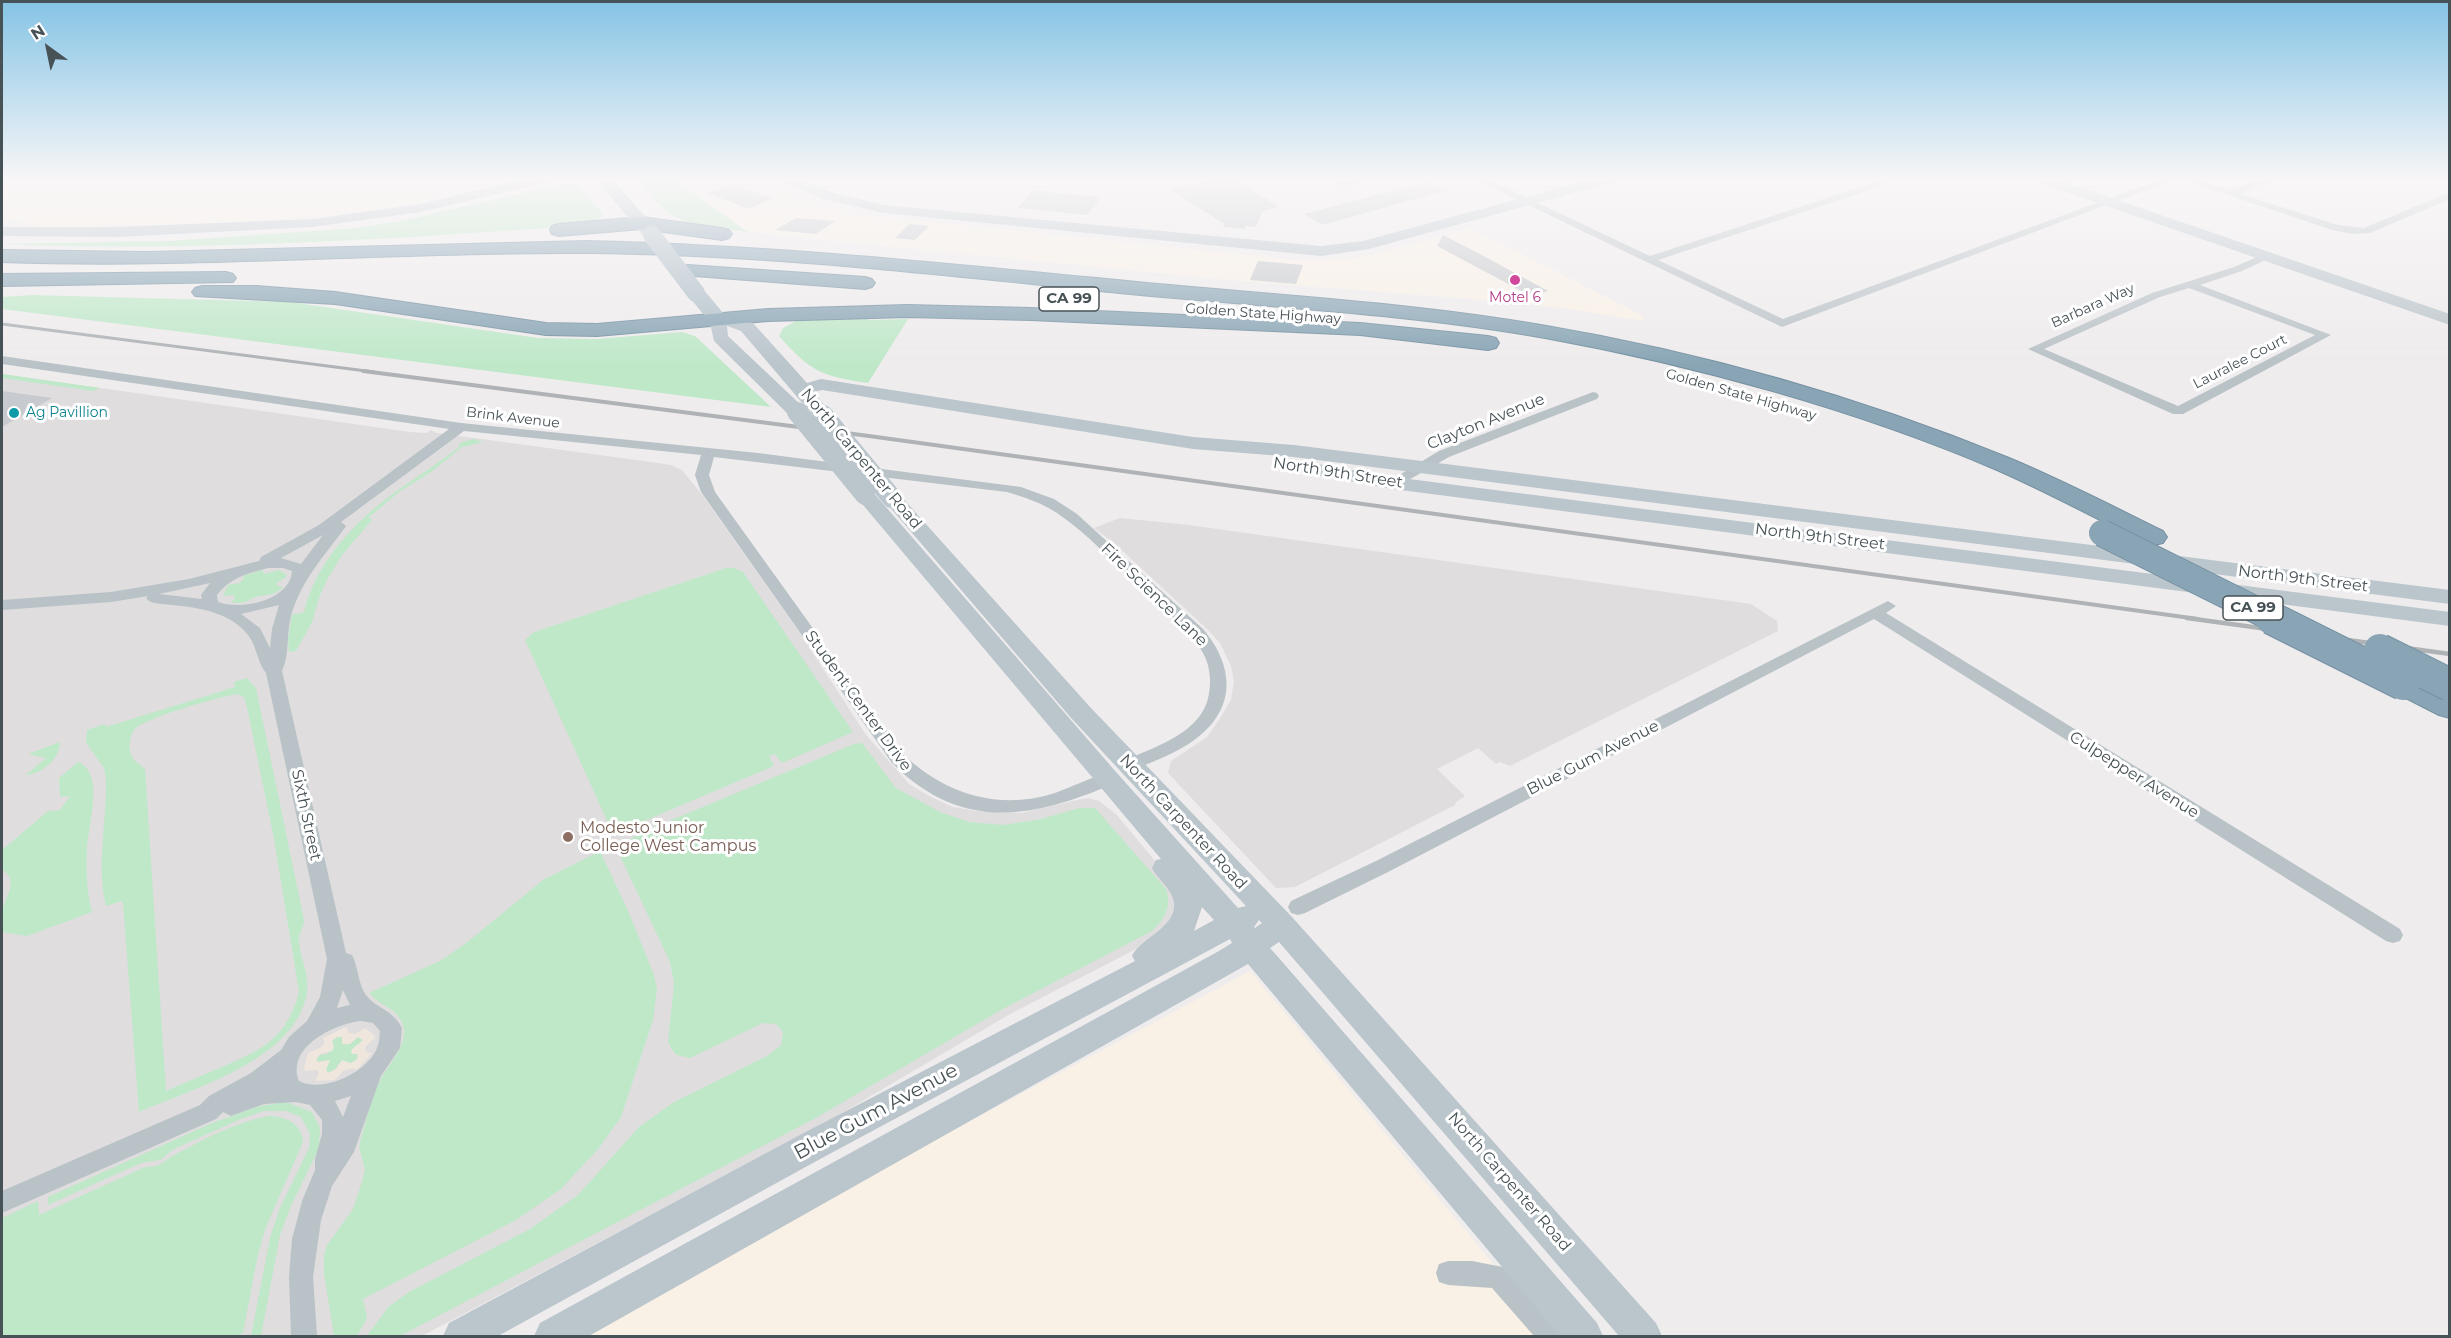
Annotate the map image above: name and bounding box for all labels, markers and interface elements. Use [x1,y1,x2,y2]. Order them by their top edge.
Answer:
north arrow [18,18,78,78]
text: N [27,21,49,44]
marker: Motel 6 [1508,273,1522,287]
street label: Barbara Way [2049,280,2137,332]
road number: CA 99 [1039,287,1099,311]
place label: Motel 6 [1489,290,1541,306]
street label: Golden State Highway [1185,300,1341,328]
street label: Lauralee Court [2190,331,2290,393]
street label: Golden State Highway [1664,365,1818,425]
street label: North Carpenter Road [797,385,925,533]
street label: Clayton Avenue [1424,390,1548,454]
street label: Brink Avenue [465,404,561,432]
place label: Ag Pavillion [26,405,108,421]
marker: Ag Pavillion [7,406,21,420]
street label: North 9th Street [1272,453,1404,493]
street label: North 9th Street [1754,519,1886,555]
street label: Fire Science Lane [1097,539,1211,651]
street label: North 9th Street [2237,561,2369,597]
road number: CA 99 [2223,596,2283,620]
street label: Student Center Drive [801,627,915,775]
street label: Blue Gum Avenue [1524,716,1662,800]
street label: Culpepper Avenue [2066,727,2202,823]
street label: North Carpenter Road [1115,750,1251,894]
street label: Sixth Street [287,768,325,862]
place label: Modesto Junior College West Campus [580,818,756,856]
marker: Modesto Junior College West Campus [561,830,575,844]
street label: Blue Gum Avenue [790,1059,962,1165]
street label: North Carpenter Road [1443,1109,1575,1255]

